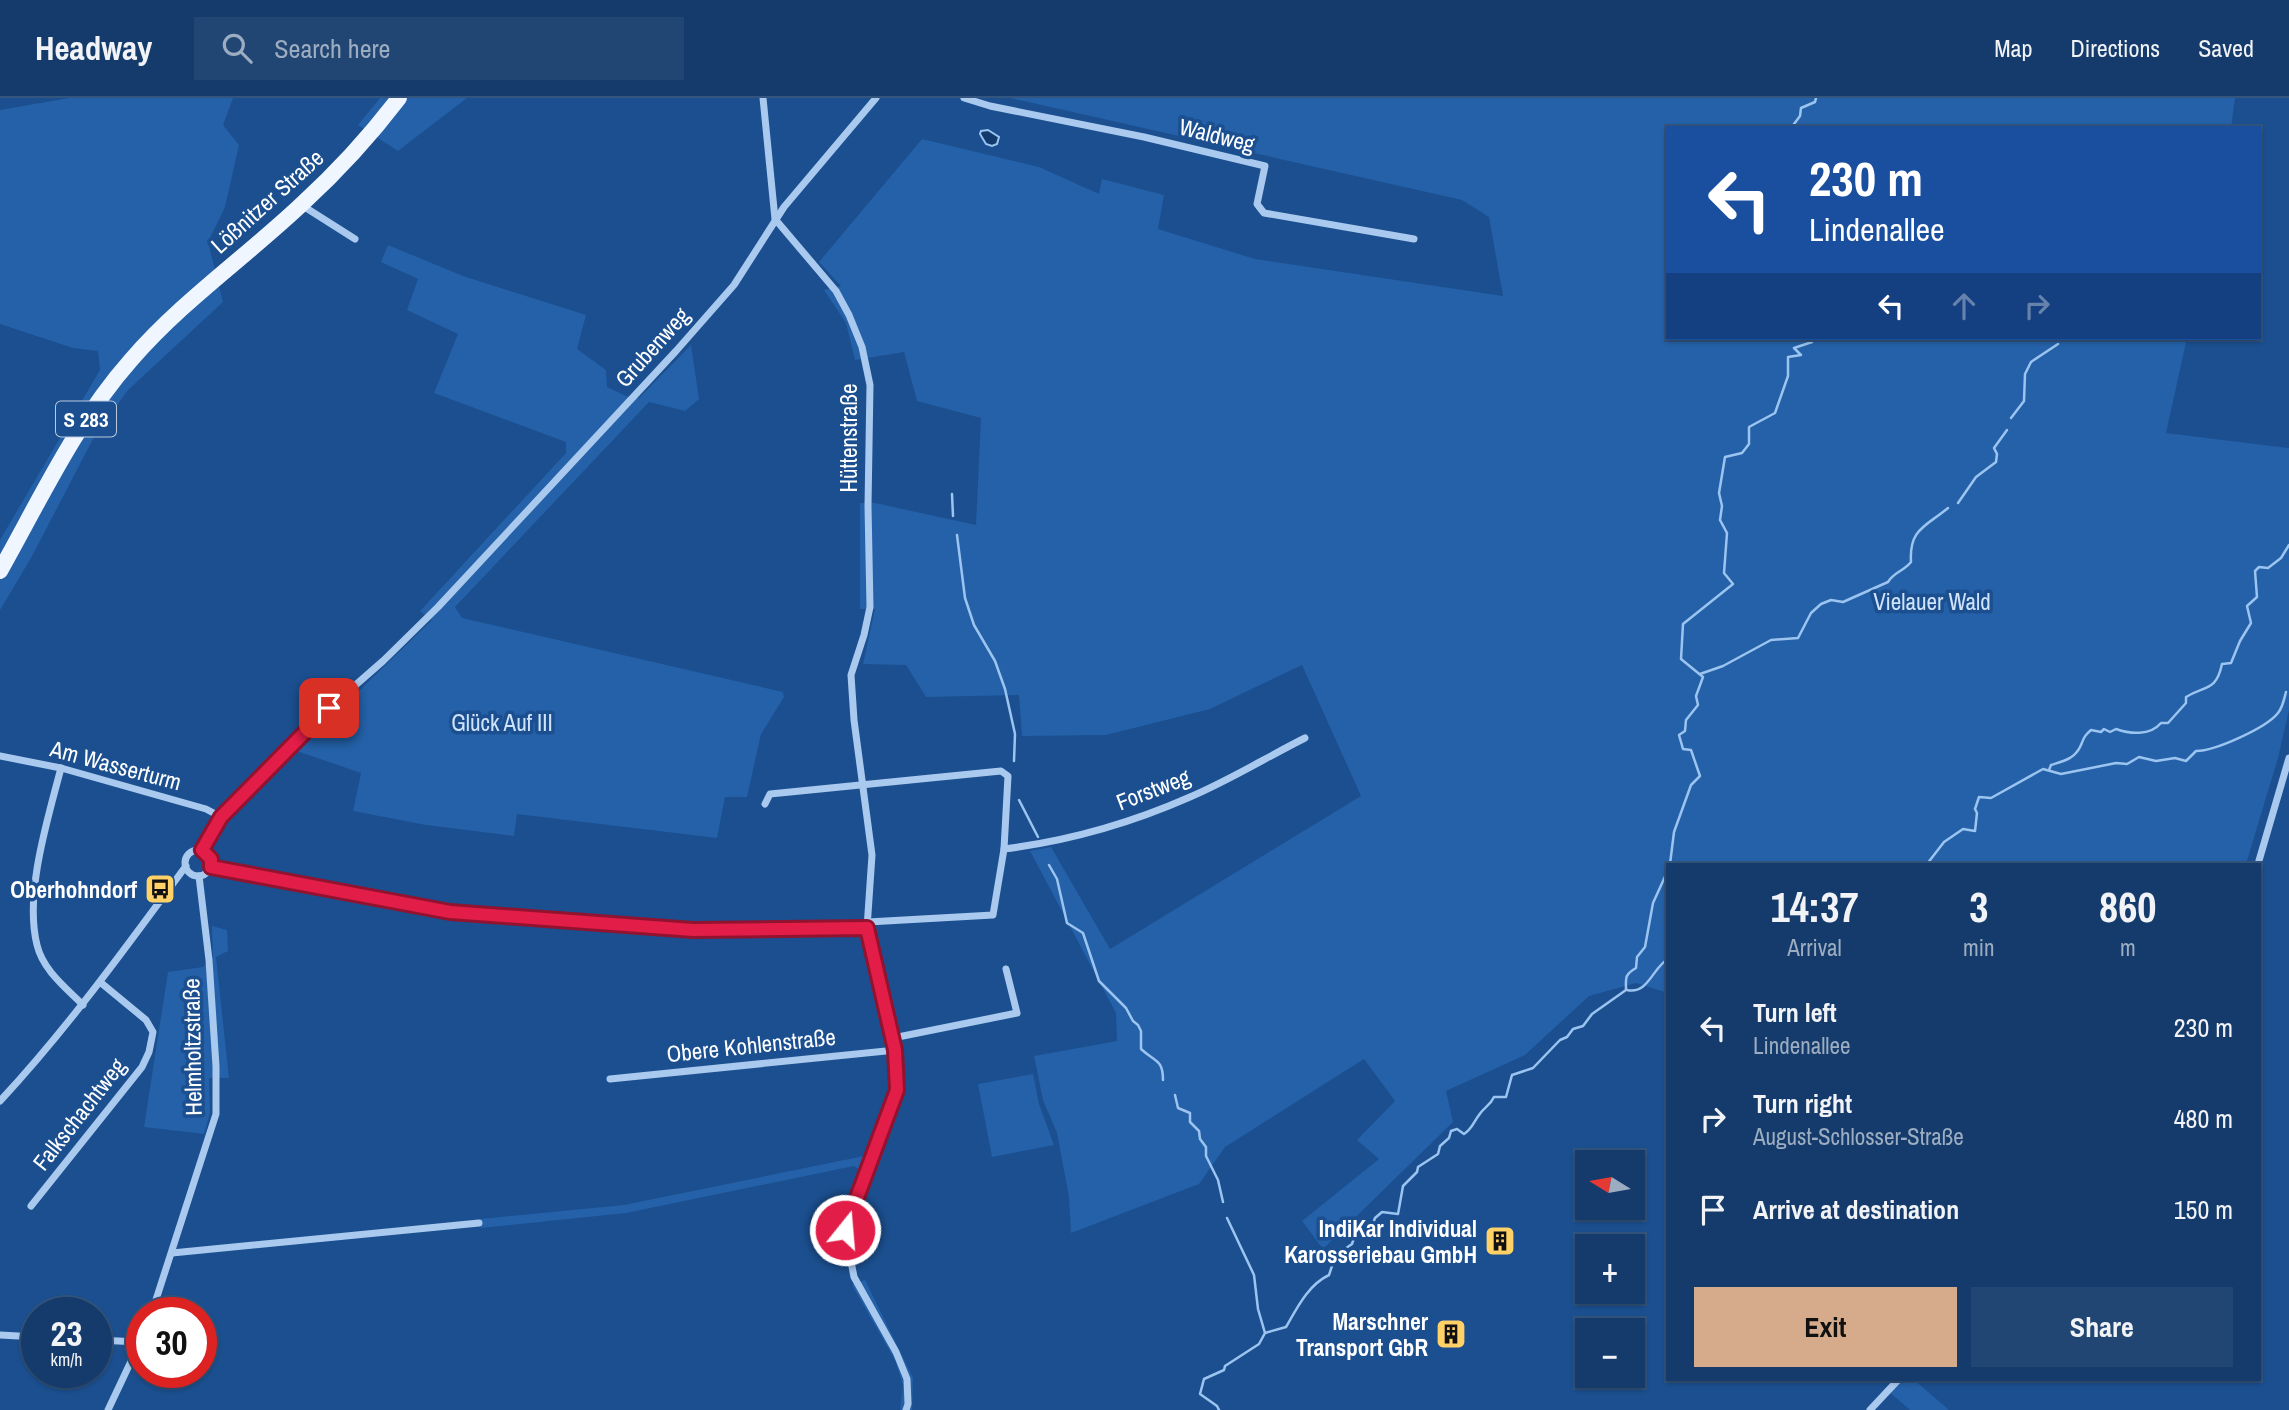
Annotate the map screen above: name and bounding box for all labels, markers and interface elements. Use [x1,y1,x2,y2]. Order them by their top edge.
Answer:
search box [194,17,684,80]
text: Headway [35,26,152,70]
icon: search [218,29,256,67]
text: Search here [274,31,390,66]
text: Map [1994,32,2032,64]
text: Directions [2070,32,2160,64]
text: Saved [2198,32,2254,64]
street label: Waldweg [1176,111,1259,159]
street label: Lößnitzer Straße [204,142,330,260]
text: 230 m [1809,145,1923,211]
icon: left [1694,154,1785,245]
text: Lindenallee [1809,208,1945,251]
icon: left [1872,287,1910,325]
icon: ahead [1945,287,1983,325]
icon: right [2018,287,2056,325]
street label: Grubenweg [608,300,696,394]
street label: Hüttenstraße [833,383,864,493]
road number: S 283 [56,402,116,436]
park label: Vielauer Wald [1873,586,1991,617]
pin [299,678,359,738]
icon: arrive [310,689,348,727]
park label: Glück Auf III [451,707,553,738]
street label: Am Wasserturm [46,732,185,797]
street label: Forstweg [1112,761,1195,817]
bus stop icon: Oberhohndorf [143,872,177,906]
place label: Oberhohndorf [10,874,138,905]
text: 14:37 [1771,879,1859,935]
text: 3 [1969,879,1988,935]
text: 860 [2099,879,2157,935]
text: Arrival [1787,932,1842,963]
text: min [1963,932,1995,963]
text: m [2120,932,2136,963]
street label: Helmholtzstraße [175,978,209,1116]
text: Turn left [1753,995,1837,1030]
icon: left [1694,1009,1732,1047]
text: 230 m [2174,1010,2233,1045]
street label: Obere Kohlenstraße [665,1021,837,1069]
text: Lindenallee [1753,1030,1851,1061]
street label: Falkschachtweg [25,1051,133,1176]
text: Turn right [1753,1086,1852,1121]
icon: right [1694,1100,1732,1138]
text: 480 m [2174,1101,2233,1136]
text: August-Schlosser-Straße [1753,1121,1964,1152]
north arrow [1575,1150,1645,1220]
map controls [1575,1150,1645,1388]
icon: arrive [1694,1191,1732,1229]
text: Arrive at destination [1753,1192,1959,1227]
text: 150 m [2174,1192,2233,1227]
position arrow [808,1193,882,1267]
place label: IndiKar Individual Karosseriebau GmbH [1284,1213,1477,1270]
building icon: IndiKar Individual Karosseriebau GmbH [1483,1224,1517,1258]
button: + [1575,1234,1645,1304]
button: Exit [1694,1287,1957,1367]
button: Share [1971,1287,2233,1367]
speed limit sign: 30 [126,1297,217,1388]
place label: Marschner Transport GbR [1296,1306,1429,1363]
text: 23 [51,1310,82,1357]
building icon: Marschner Transport GbR [1434,1317,1468,1351]
button: − [1575,1318,1645,1388]
text: km/h [51,1347,83,1372]

